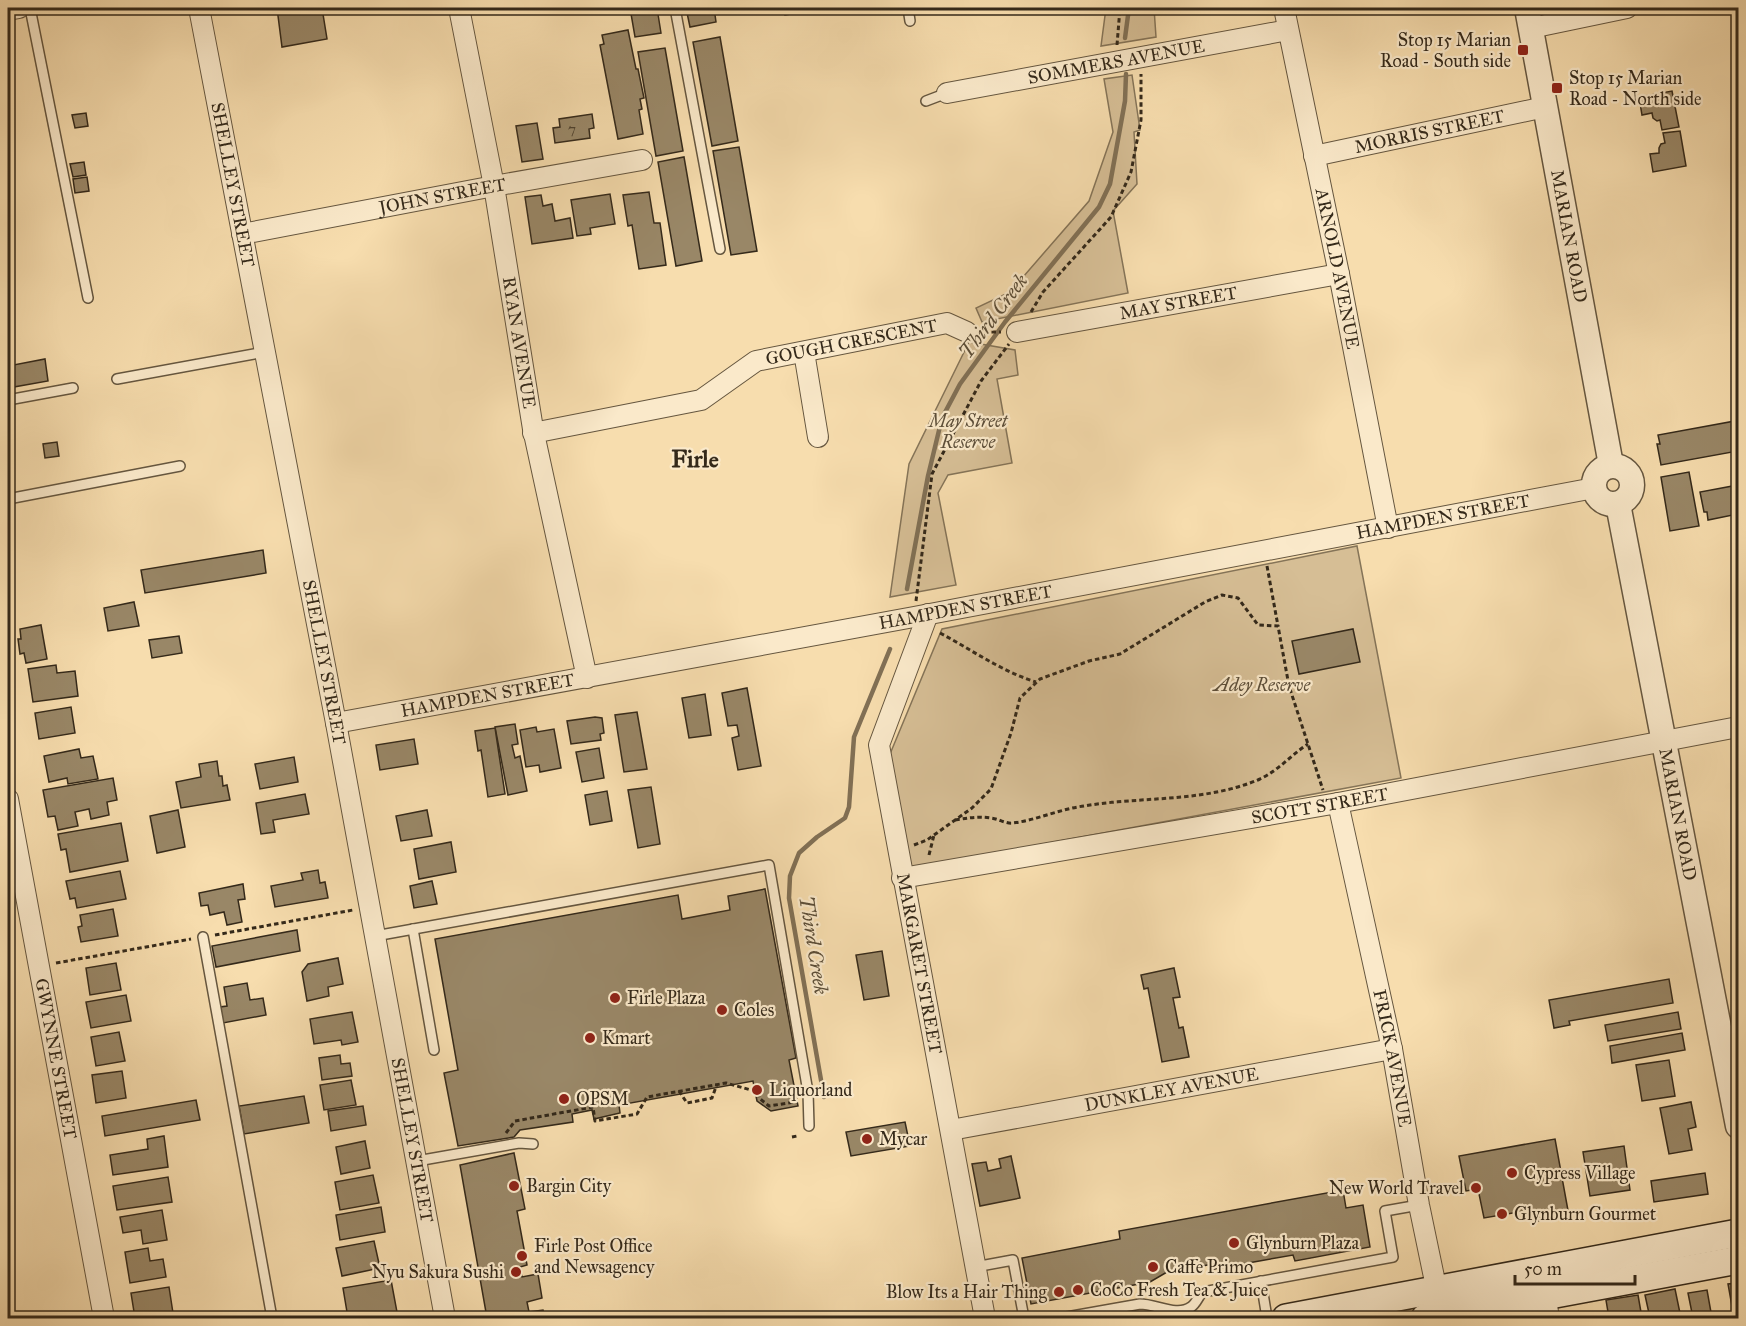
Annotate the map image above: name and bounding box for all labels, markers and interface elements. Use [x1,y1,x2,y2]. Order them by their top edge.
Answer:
place label: Stop 15 Marian Road - South side [1380,29,1511,72]
street label: SOMMERS AVENUE [1026,35,1206,89]
marker: Stop 15 Marian Road - South side [1516,43,1530,57]
place label: Stop 15 Marian Road - North side [1569,67,1702,110]
marker: Stop 15 Marian Road - North side [1550,81,1564,95]
street label: SHELLEY STREET [206,101,259,269]
street label: MORRIS STREET [1352,105,1506,158]
house number: 7 [568,120,576,138]
street label: MARIAN ROAD [1546,168,1592,304]
street label: JOHN STREET [375,173,508,220]
street label: ARNOLD AVENUE [1310,185,1364,351]
water label: Third Creek [953,269,1033,363]
street label: RYAN AVENUE [498,275,541,410]
street label: MAY STREET [1118,282,1239,324]
street label: GOUGH CRESCENT [764,314,939,370]
park label: May Street Reserve [927,410,1009,453]
district label: Firle [671,444,719,474]
street label: HAMPDEN STREET [1354,489,1532,544]
street label: SHELLEY STREET [298,578,351,746]
street label: HAMPDEN STREET [877,580,1054,634]
street label: HAMPDEN STREET [399,669,576,722]
park label: Adey Reserve [1212,674,1311,696]
street label: MARIAN ROAD [1654,746,1701,882]
street label: SCOTT STREET [1250,783,1390,829]
street label: MARGARET STREET [892,871,947,1056]
water label: Third Creek [794,894,834,996]
street label: GWYNNE STREET [30,976,82,1141]
place label: Firle Plaza [627,987,706,1009]
street label: FRICK AVENUE [1368,987,1416,1129]
marker: Firle Plaza [608,991,622,1005]
place label: Coles [734,999,774,1021]
marker: Coles [715,1003,729,1017]
place label: Kmart [602,1027,651,1049]
marker: Kmart [583,1031,597,1045]
street label: SHELLEY STREET [387,1056,438,1224]
street label: DUNKLEY AVENUE [1083,1063,1260,1116]
place label: Liquorland [769,1079,852,1102]
marker: Liquorland [750,1083,764,1097]
place label: OPSM [576,1088,629,1110]
marker: OPSM [557,1092,571,1106]
place label: Mycar [879,1128,928,1150]
marker: Mycar [860,1132,874,1146]
place label: Cypress Village [1524,1162,1635,1185]
marker: Cypress Village [1505,1166,1519,1180]
place label: Bargin City [526,1175,612,1198]
place label: New World Travel [1329,1177,1464,1199]
marker: Bargin City [507,1179,521,1193]
marker: New World Travel [1469,1181,1483,1195]
place label: Glynburn Gourmet [1514,1203,1657,1225]
marker: Glynburn Gourmet [1495,1207,1509,1221]
place label: Glynburn Plaza [1246,1232,1360,1254]
place label: Firle Post Office and Newsagency [534,1235,655,1279]
marker: Glynburn Plaza [1227,1236,1241,1250]
scale bar [1515,1248,1635,1286]
marker: Firle Post Office and Newsagency [515,1249,529,1263]
place label: Caffe Primo [1165,1256,1253,1278]
text: 50 m [1524,1258,1562,1280]
marker: Caffe Primo [1146,1260,1160,1274]
place label: Nyu Sakura Sushi [372,1261,504,1283]
marker: Nyu Sakura Sushi [509,1265,523,1279]
place label: CoCo Fresh Tea & Juice [1090,1279,1268,1302]
place label: Blow Its a Hair Thing [886,1281,1048,1304]
marker: CoCo Fresh Tea & Juice [1071,1283,1085,1297]
marker: Blow Its a Hair Thing [1052,1285,1066,1299]

